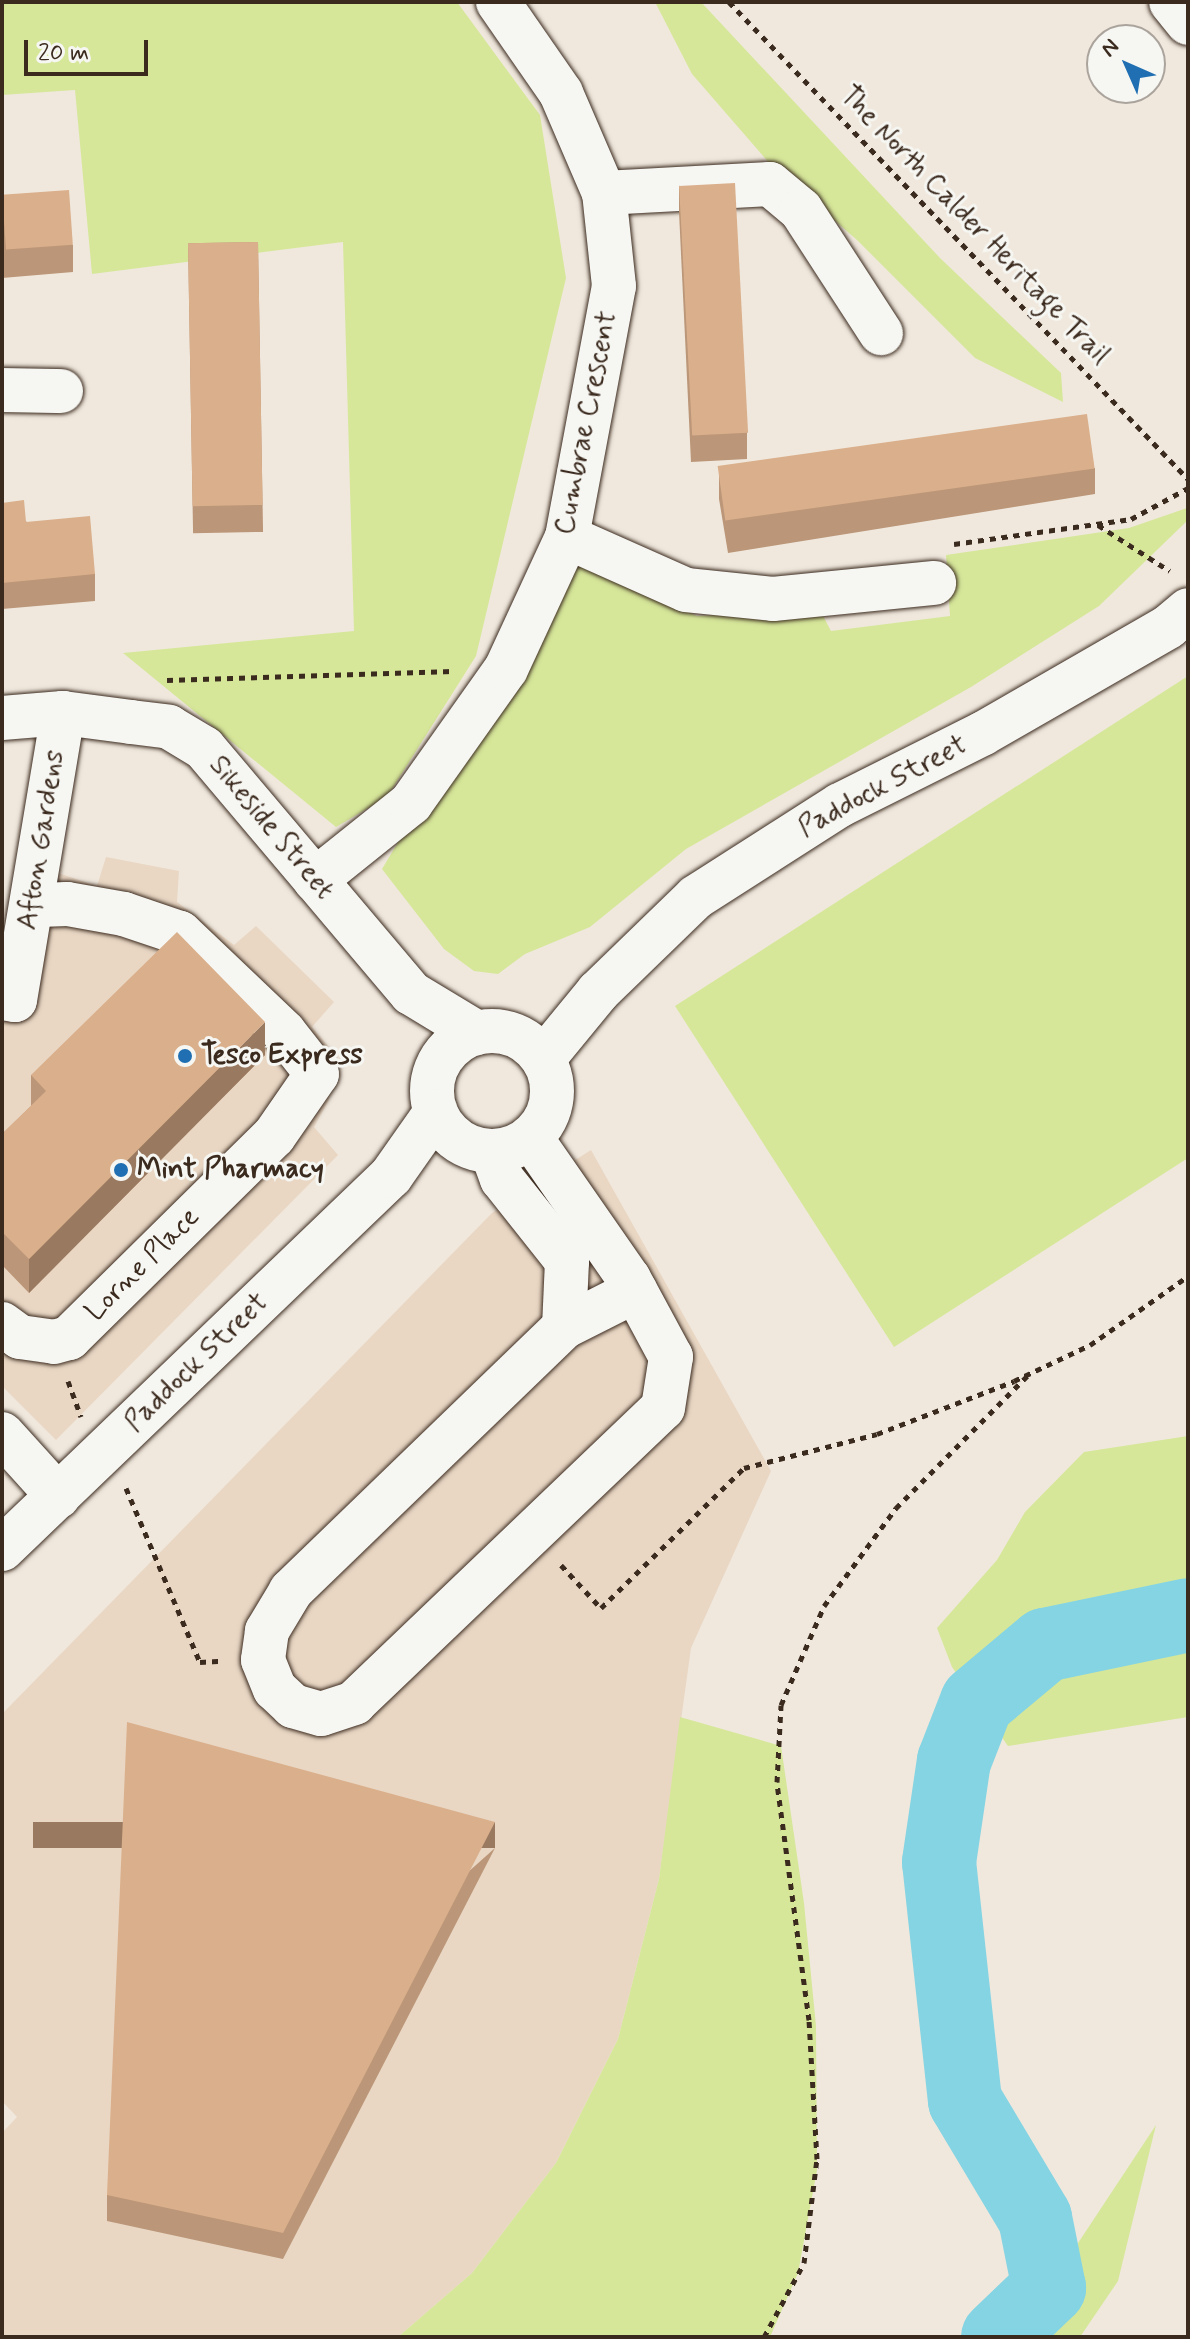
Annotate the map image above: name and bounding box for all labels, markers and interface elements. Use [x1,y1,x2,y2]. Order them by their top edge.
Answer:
scale bar [28,24,152,74]
north arrow [1086,24,1166,104]
text: N [1095,33,1126,64]
text: 20 m [38,38,89,69]
street label: The North Calder Heritage Trail [832,80,1116,372]
street label: Cumbrae Crescent [549,308,625,538]
street label: Paddock Street [794,729,972,845]
street label: Sikeside Street [200,747,342,909]
street label: Afton Gardens [12,750,72,930]
place label: Tesco Express [201,1039,364,1073]
marker: Tesco Express [176,1047,194,1065]
place label: Mint Pharmacy [137,1153,324,1187]
marker: Mint Pharmacy [112,1161,130,1179]
street label: Lorne Place [80,1202,206,1328]
street label: Paddock Street [119,1287,275,1439]

